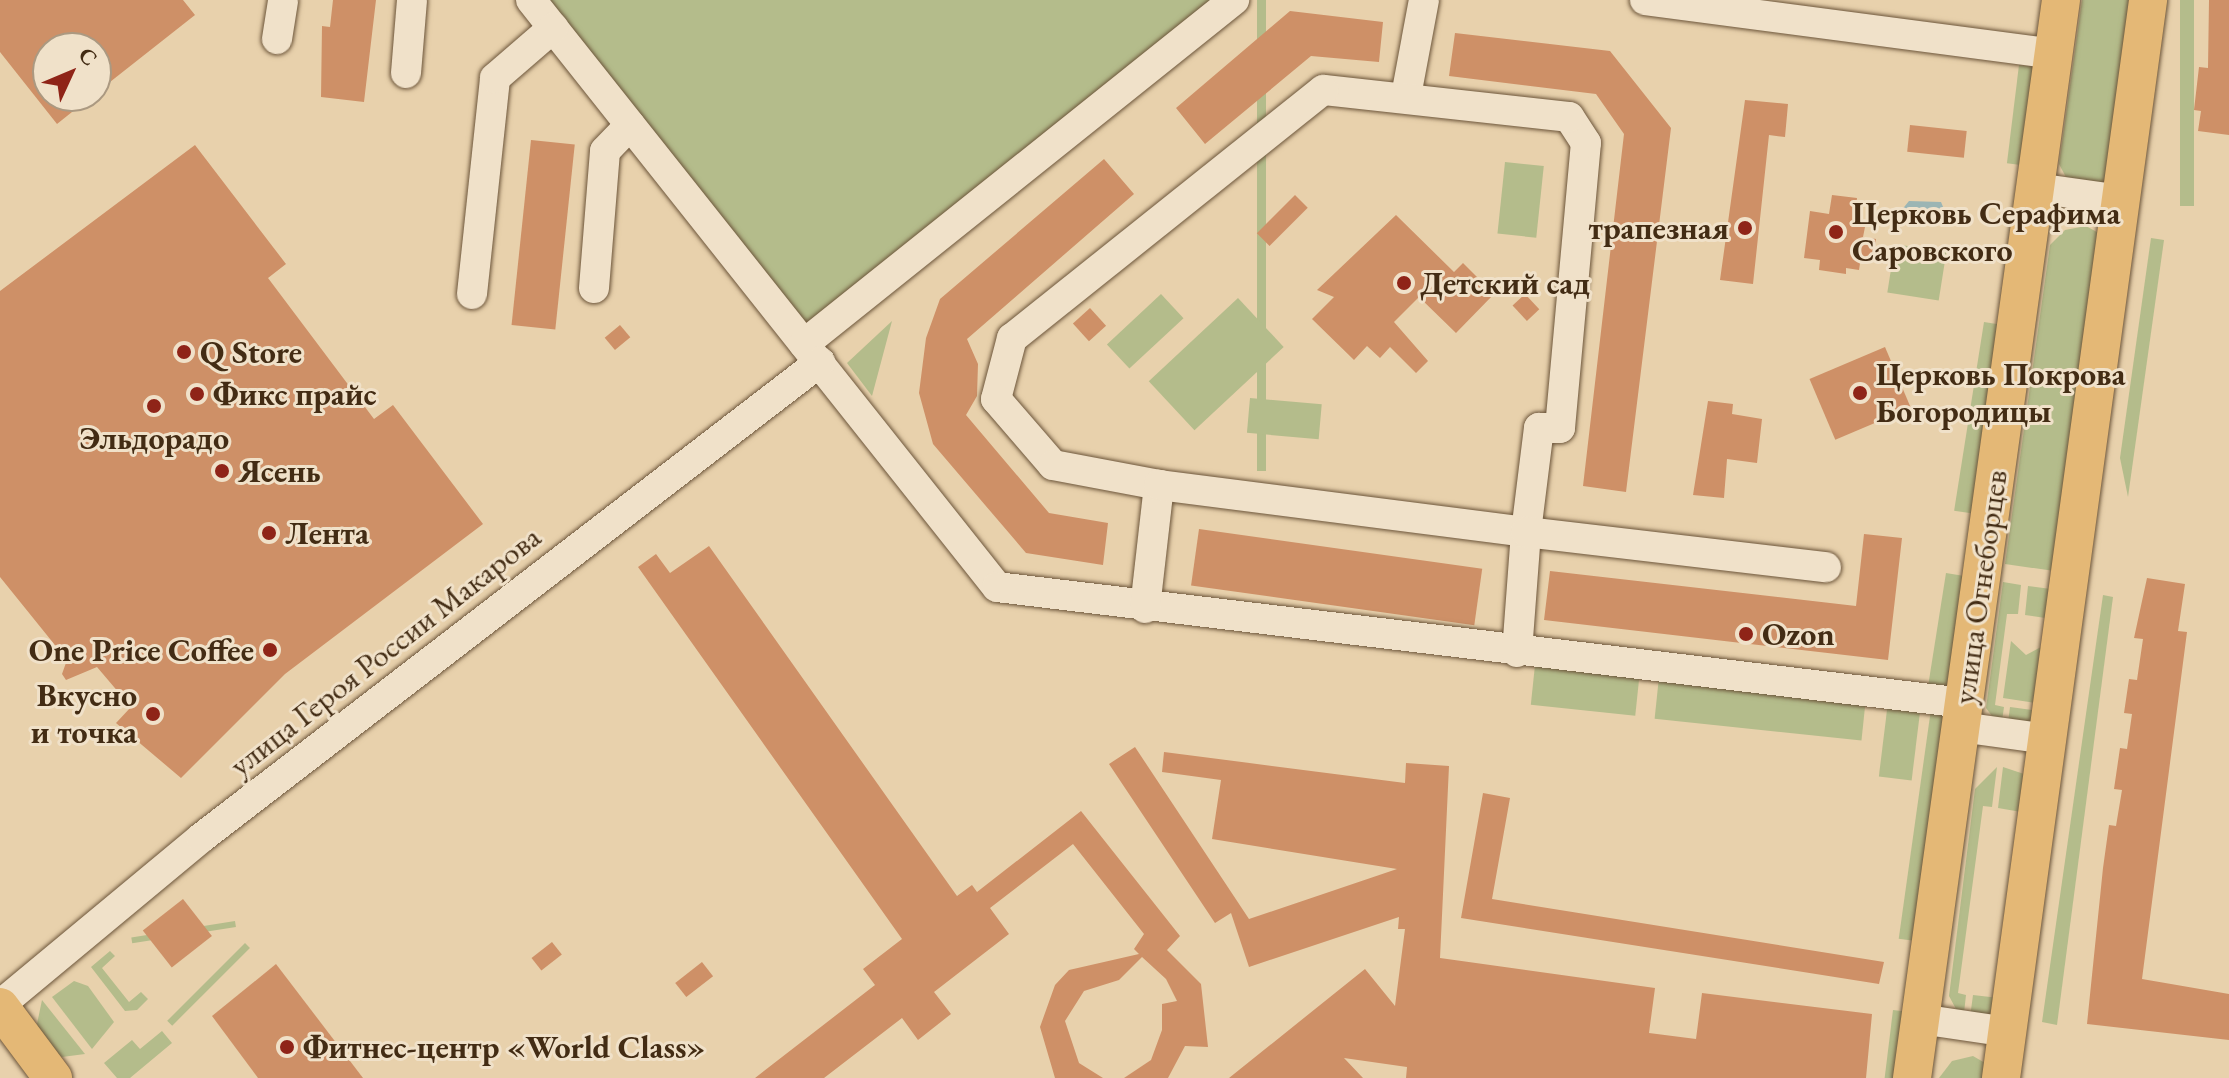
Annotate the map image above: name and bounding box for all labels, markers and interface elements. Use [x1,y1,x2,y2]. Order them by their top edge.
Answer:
north arrow [32,32,112,112]
text: С [72,41,104,72]
place label: Церковь Серафима Саровского [1852,195,2121,270]
place label: трапезная [1589,209,1729,247]
marker: трапезная [1736,219,1754,237]
marker: Церковь Серафима Саровского [1827,223,1845,241]
place label: Детский сад [1420,264,1590,302]
marker: Детский сад [1395,274,1413,292]
place label: Q Store [200,333,302,371]
marker: Q Store [175,343,193,361]
place label: Церковь Покрова Богородицы [1876,356,2126,431]
place label: Фикс прайс [213,375,377,413]
marker: Церковь Покрова Богородицы [1851,384,1869,402]
marker: Фикс прайс [188,385,206,403]
marker: Эльдорадо [145,397,163,415]
place label: Эльдорадо [79,419,229,457]
place label: Ясень [238,452,321,490]
marker: Ясень [213,462,231,480]
street label: улица Огнеборцев [1945,467,2015,707]
place label: Лента [285,514,369,552]
street label: улица Героя России Макарова [222,518,548,784]
marker: Лента [260,524,278,542]
place label: Ozon [1762,615,1835,653]
marker: Ozon [1737,625,1755,643]
place label: One Price Coffee [29,631,254,669]
marker: One Price Coffee [261,641,279,659]
place label: Вкусно и точка [31,677,137,752]
marker: Вкусно и точка [144,705,162,723]
place label: Фитнес-центр «World Class» [303,1028,703,1066]
marker: Фитнес-центр «World Class» [278,1038,296,1056]

